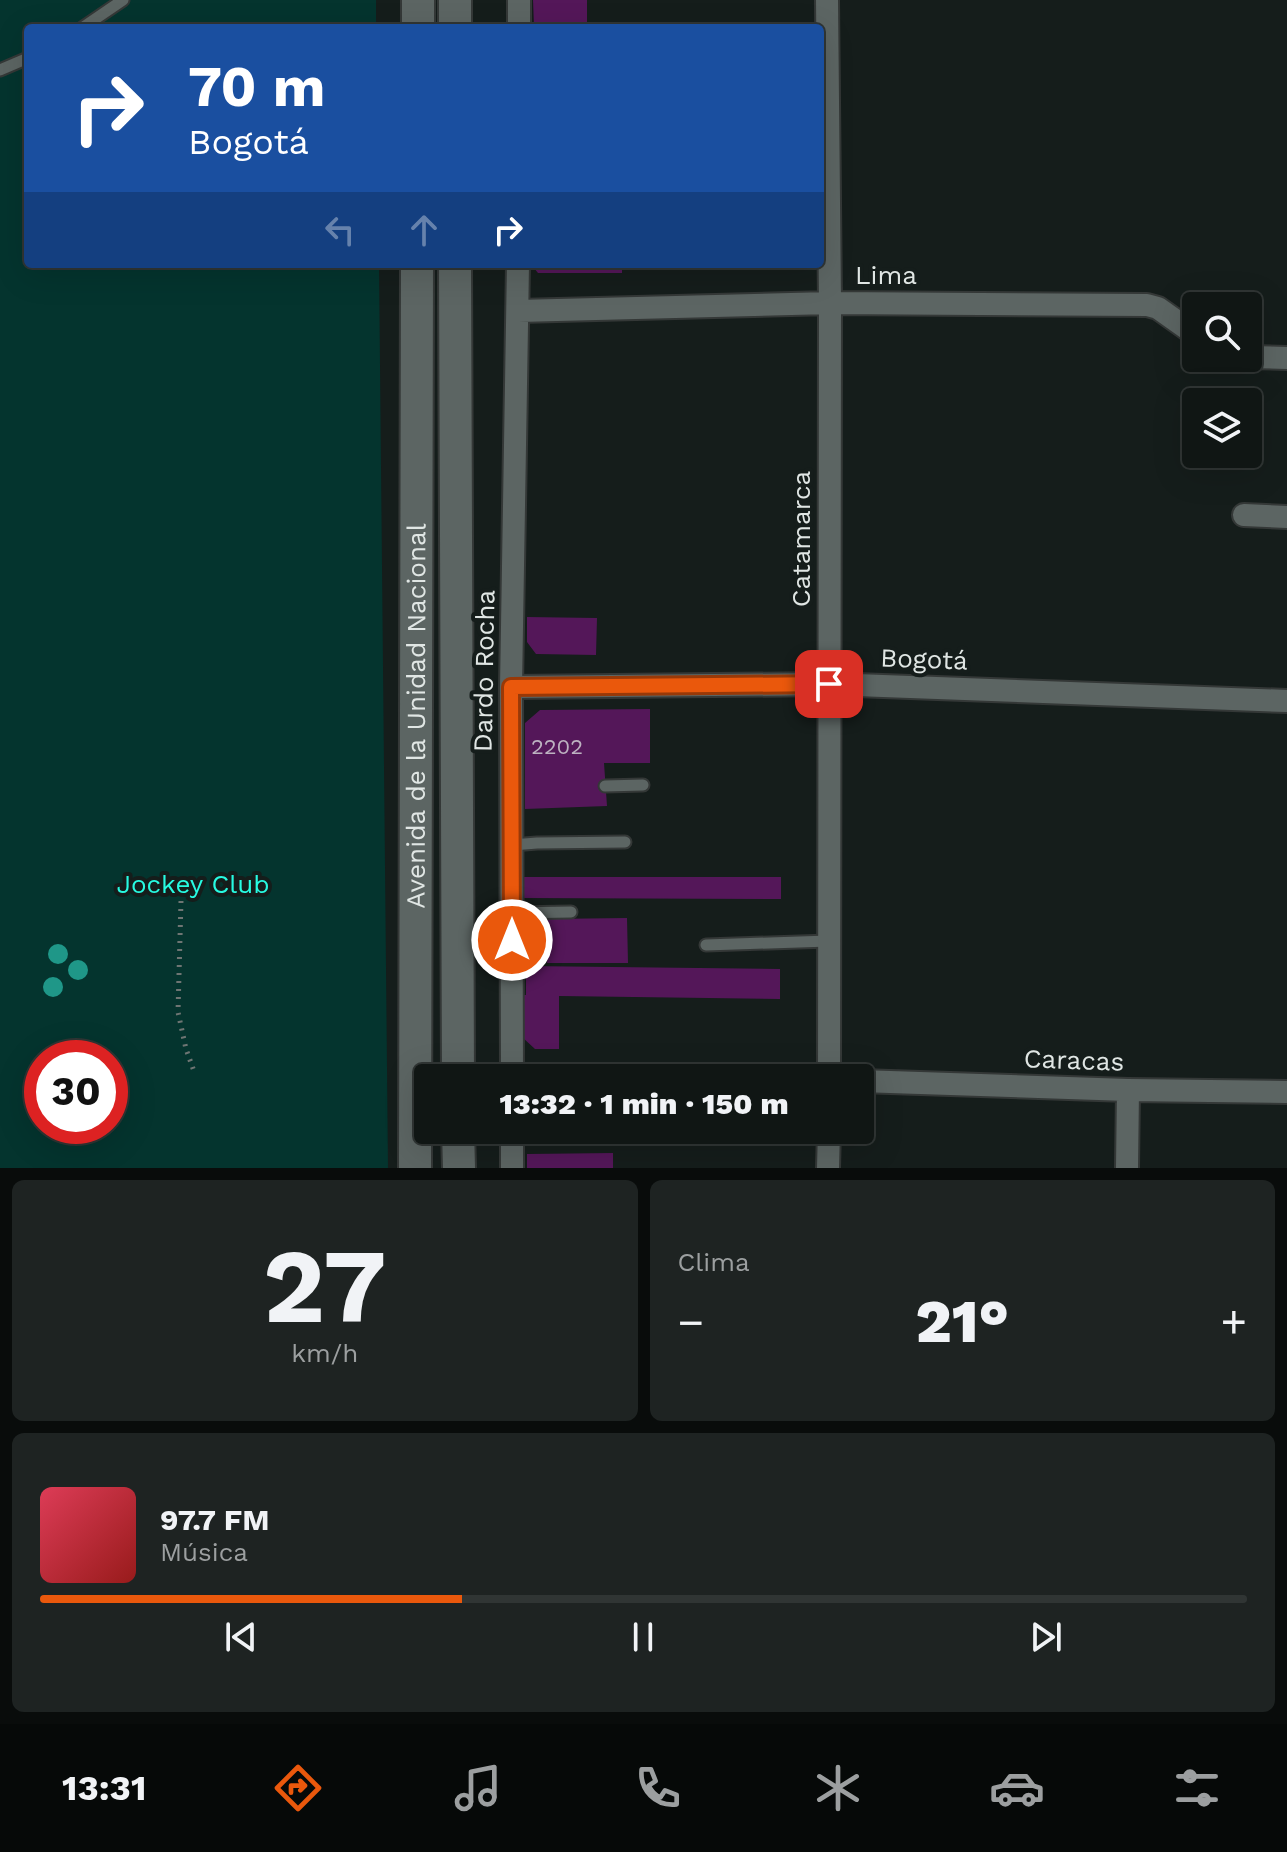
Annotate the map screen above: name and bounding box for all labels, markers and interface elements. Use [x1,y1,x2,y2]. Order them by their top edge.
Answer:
text: 70 m [188,54,325,120]
icon: right [56,56,160,160]
text: Bogotá [188,121,309,163]
icon: left [318,208,362,252]
icon: ahead [402,208,446,252]
icon: right [486,208,530,252]
street label: Lima [855,260,917,290]
map controls [1182,292,1262,468]
button: search [1182,292,1262,372]
button: layers [1182,388,1262,468]
street label: Catamarca [786,470,816,607]
street label: Avenida de la Unidad Nacional [401,523,431,909]
street label: Dardo Rocha [468,589,500,752]
street label: Bogotá [880,642,968,676]
pin [795,650,863,718]
icon: arrive [807,662,851,706]
house number: 2202 [531,734,583,759]
park label: Jockey Club [116,869,270,899]
position arrow [470,898,554,982]
speed limit sign: 30 [24,1040,128,1144]
street label: Caracas [1023,1043,1125,1077]
text: 13:32 · 1 min · 150 m [499,1086,789,1121]
text: 27 [263,1225,386,1347]
text: Clima [678,1247,750,1277]
text: 21° [916,1286,1009,1357]
text: − [678,1296,704,1348]
text: + [1220,1296,1247,1348]
text: km/h [291,1338,358,1368]
text: 97.7 FM [160,1502,269,1537]
text: Música [160,1537,248,1567]
icon: previous [219,1615,263,1659]
icon: pause [621,1615,665,1659]
icon: next [1024,1615,1068,1659]
icon: directions [270,1760,326,1816]
icon: music [450,1760,506,1816]
icon: phone [630,1760,686,1816]
icon: climate [810,1760,866,1816]
icon: car [989,1760,1045,1816]
icon: filters [1169,1760,1225,1816]
text: 13:31 [62,1767,146,1809]

